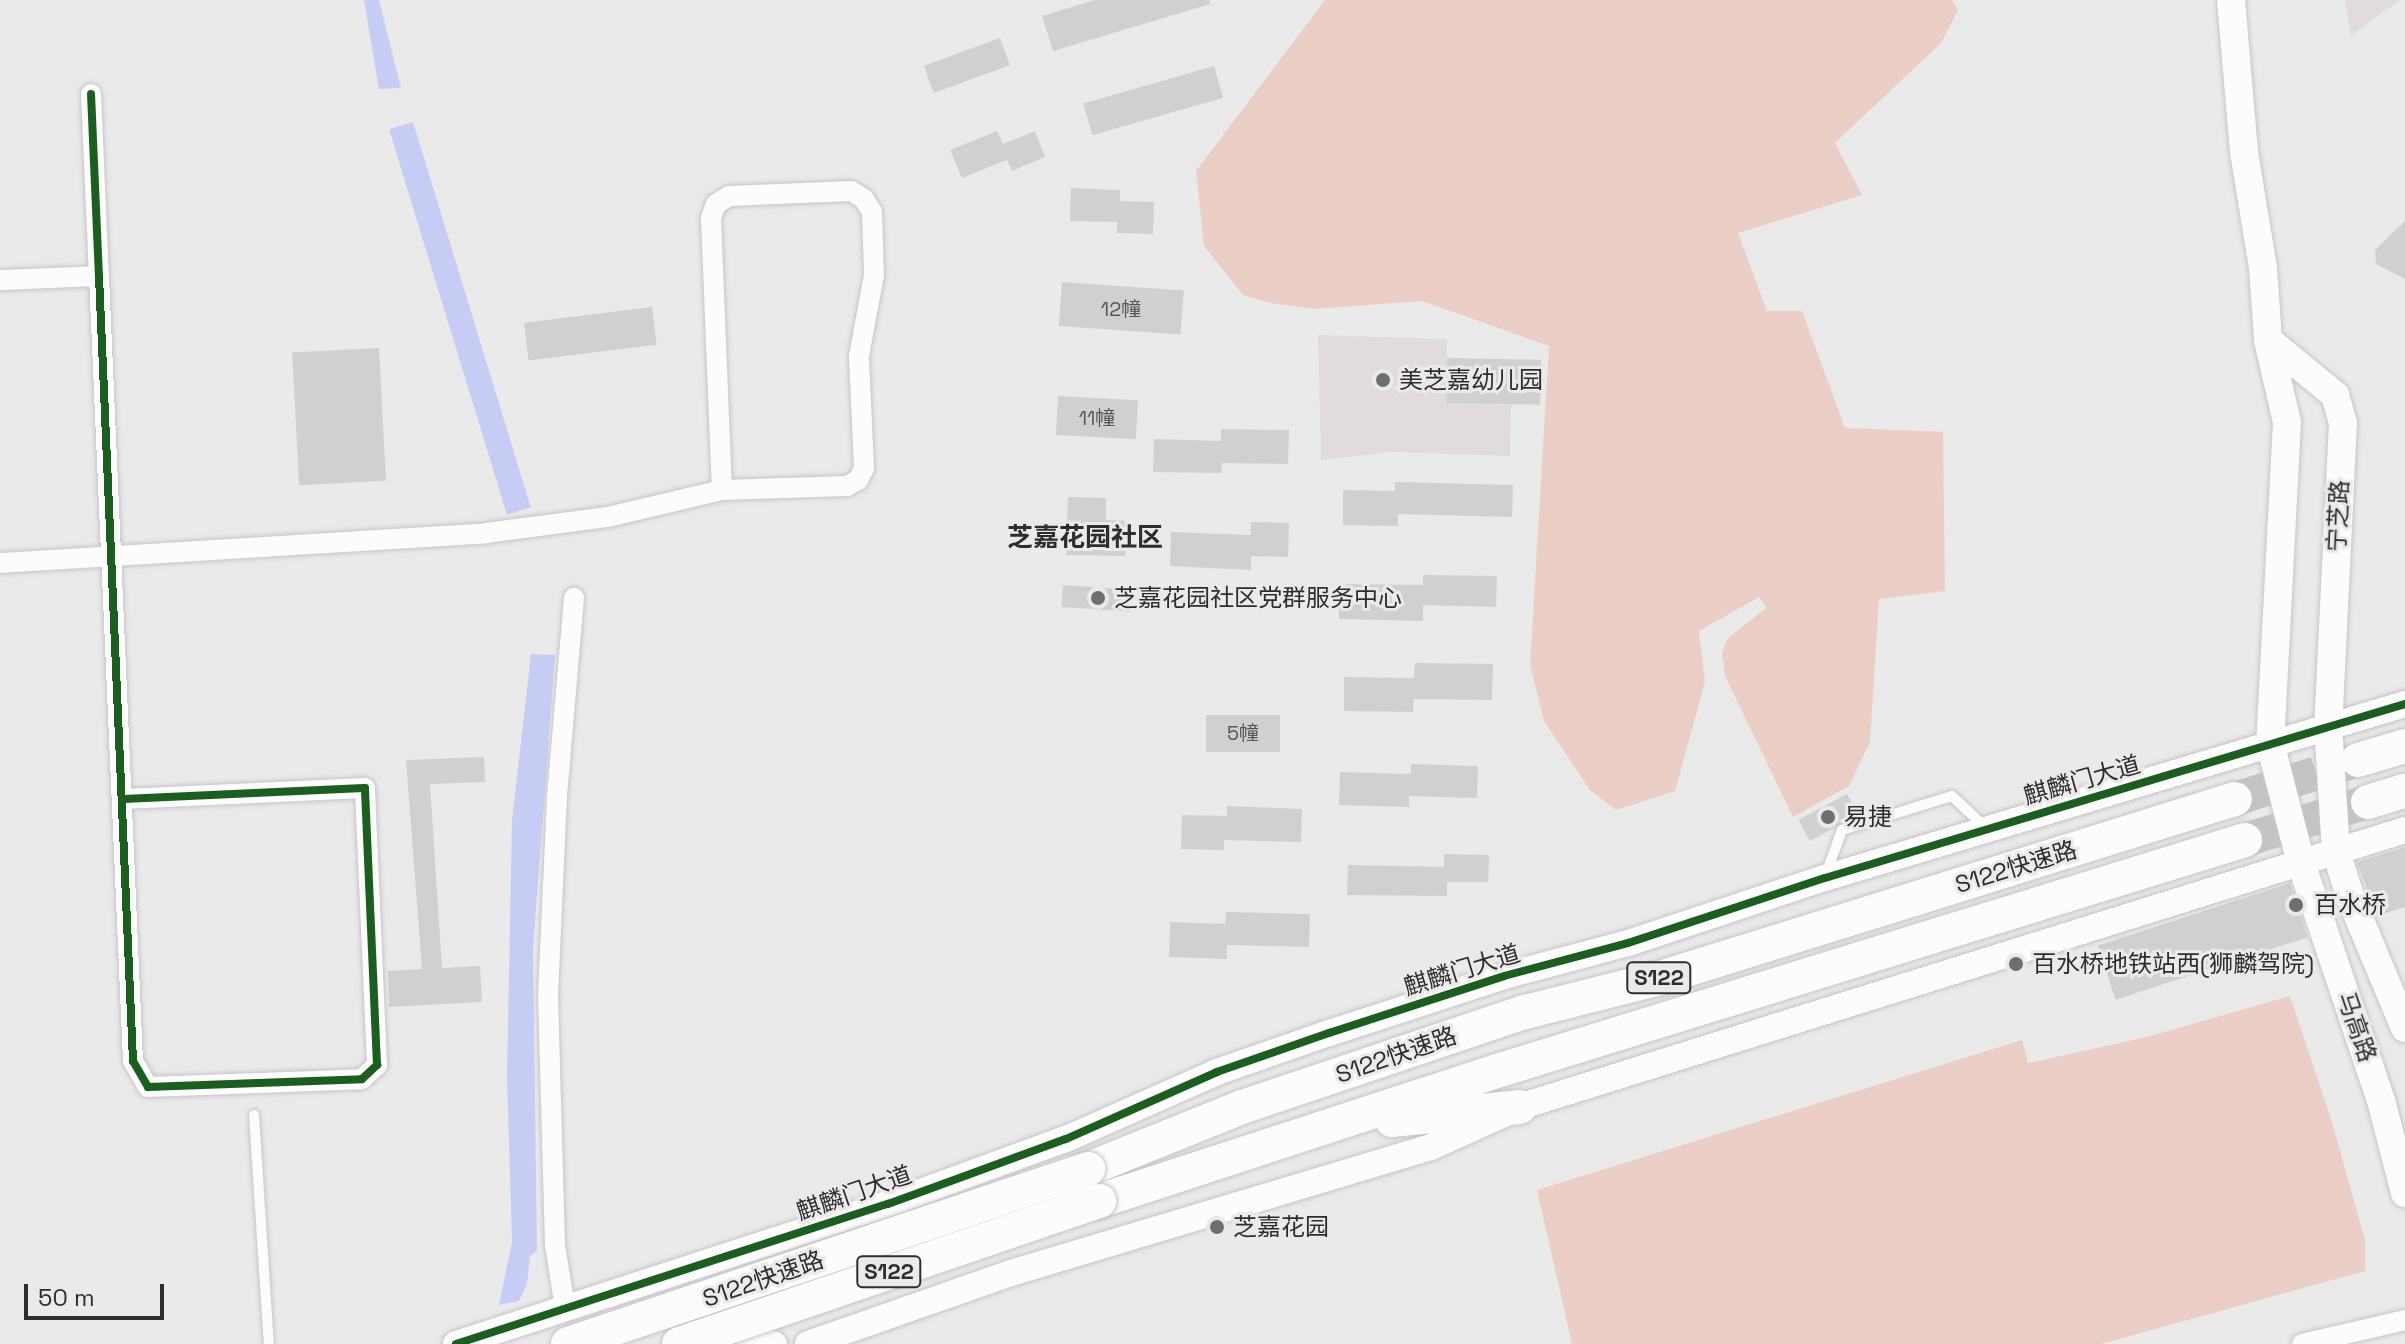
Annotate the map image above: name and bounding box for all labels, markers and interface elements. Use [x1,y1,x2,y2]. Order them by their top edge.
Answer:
house number: 12幢 [1101,297,1141,321]
place label: 美芝嘉幼儿园 [1399,366,1543,394]
marker: 美芝嘉幼儿园 [1374,371,1392,389]
house number: 11幢 [1079,406,1115,430]
street label: 宁芝路 [2322,479,2354,553]
district label: 芝嘉花园社区 [1007,522,1163,554]
place label: 芝嘉花园社区党群服务中心 [1114,584,1402,612]
marker: 芝嘉花园社区党群服务中心 [1089,589,1107,607]
house number: 5幢 [1227,721,1259,745]
street label: 麒麟门大道 [2020,750,2144,810]
place label: 易捷 [1844,803,1892,831]
marker: 易捷 [1819,808,1837,826]
street label: S122快速路 [1952,835,2080,899]
place label: 百水桥 [2314,891,2386,919]
marker: 百水桥 [2285,894,2307,916]
street label: 麒麟门大道 [1400,939,1524,1001]
place label: 百水桥地铁站西(狮麟驾院) [2032,950,2314,978]
marker: 百水桥地铁站西(狮麟驾院) [2007,955,2025,973]
road number: S122 [1625,960,1693,996]
street label: 马高路 [2332,988,2382,1066]
street label: S122快速路 [1332,1021,1460,1089]
street label: 麒麟门大道 [793,1160,915,1226]
place label: 芝嘉花园 [1233,1213,1329,1241]
marker: 芝嘉花园 [1208,1218,1226,1236]
street label: S122快速路 [699,1245,827,1313]
road number: S122 [855,1254,923,1290]
scale bar [28,1268,168,1318]
text: 50 m [38,1282,95,1313]

